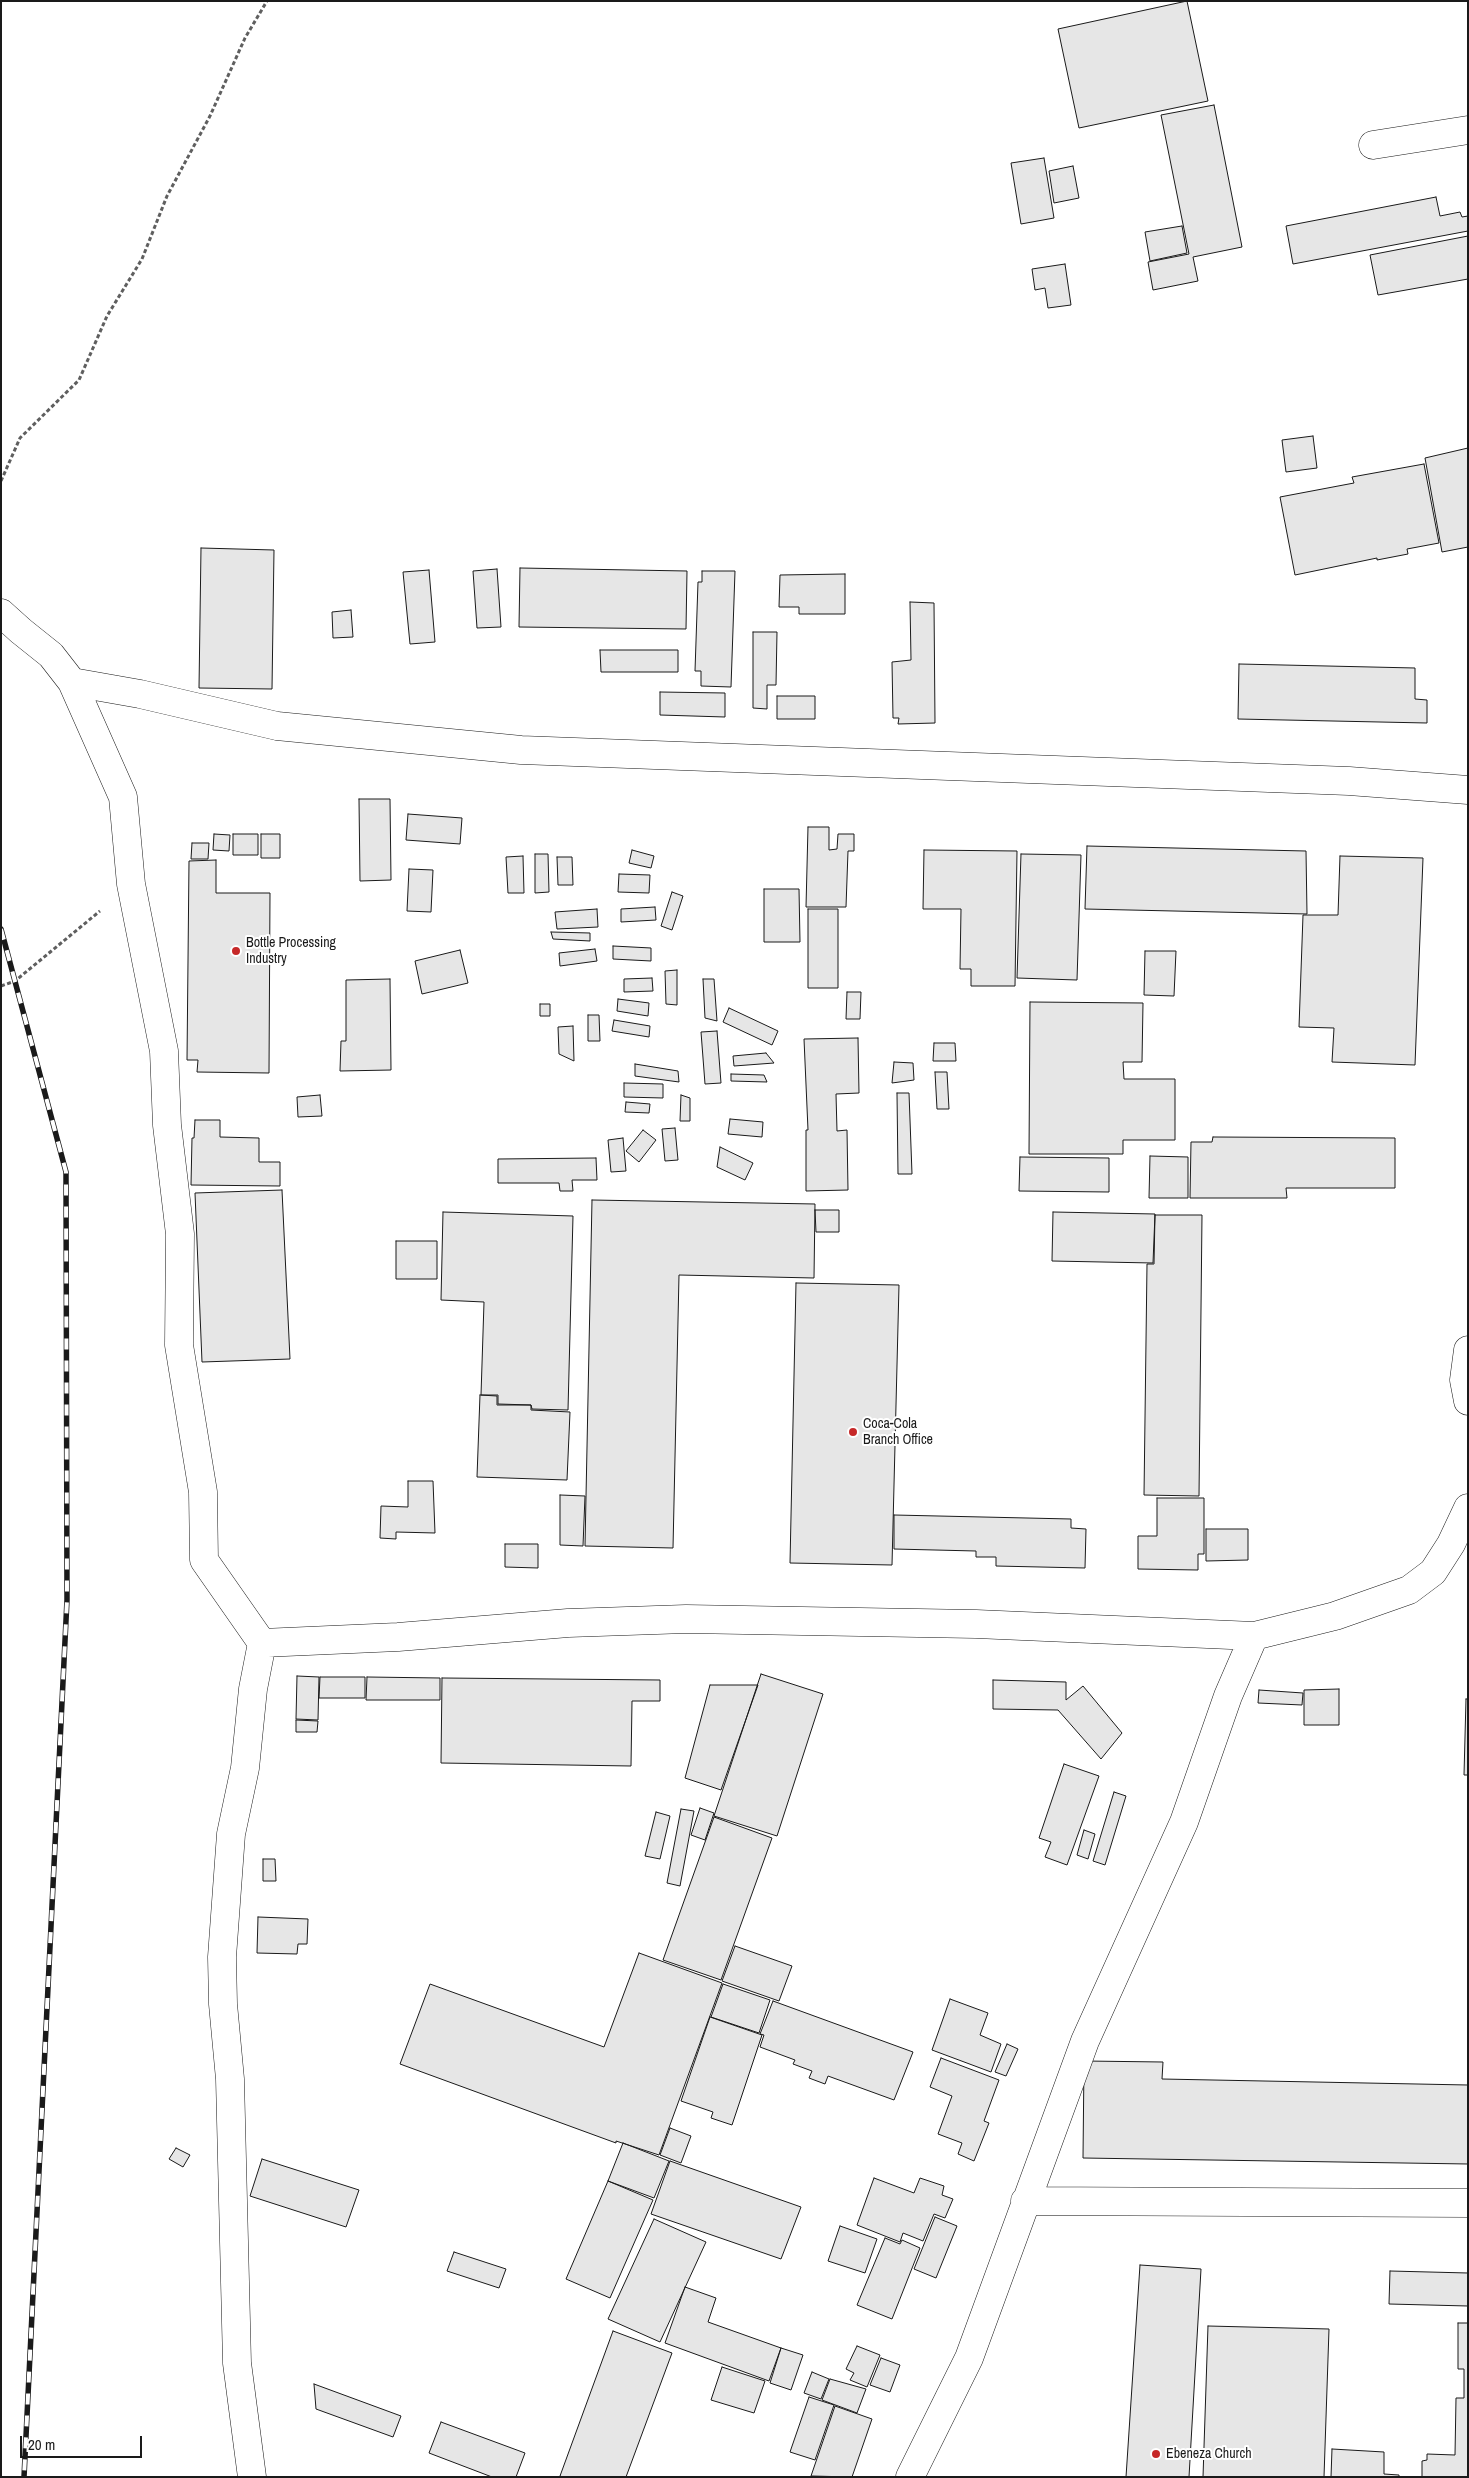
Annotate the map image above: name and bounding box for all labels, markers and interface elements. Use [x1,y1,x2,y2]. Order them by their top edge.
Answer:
place label: Bottle Processing Industry [246,935,336,968]
marker: Bottle Processing Industry [230,945,242,957]
place label: Coca-Cola Branch Office [863,1416,933,1448]
marker: Coca-Cola Branch Office [847,1426,859,1438]
scale bar [22,2426,145,2458]
text: 20 m [28,2434,55,2455]
place label: Ebeneza Church [1166,2446,1252,2462]
marker: Ebeneza Church [1150,2448,1162,2460]

